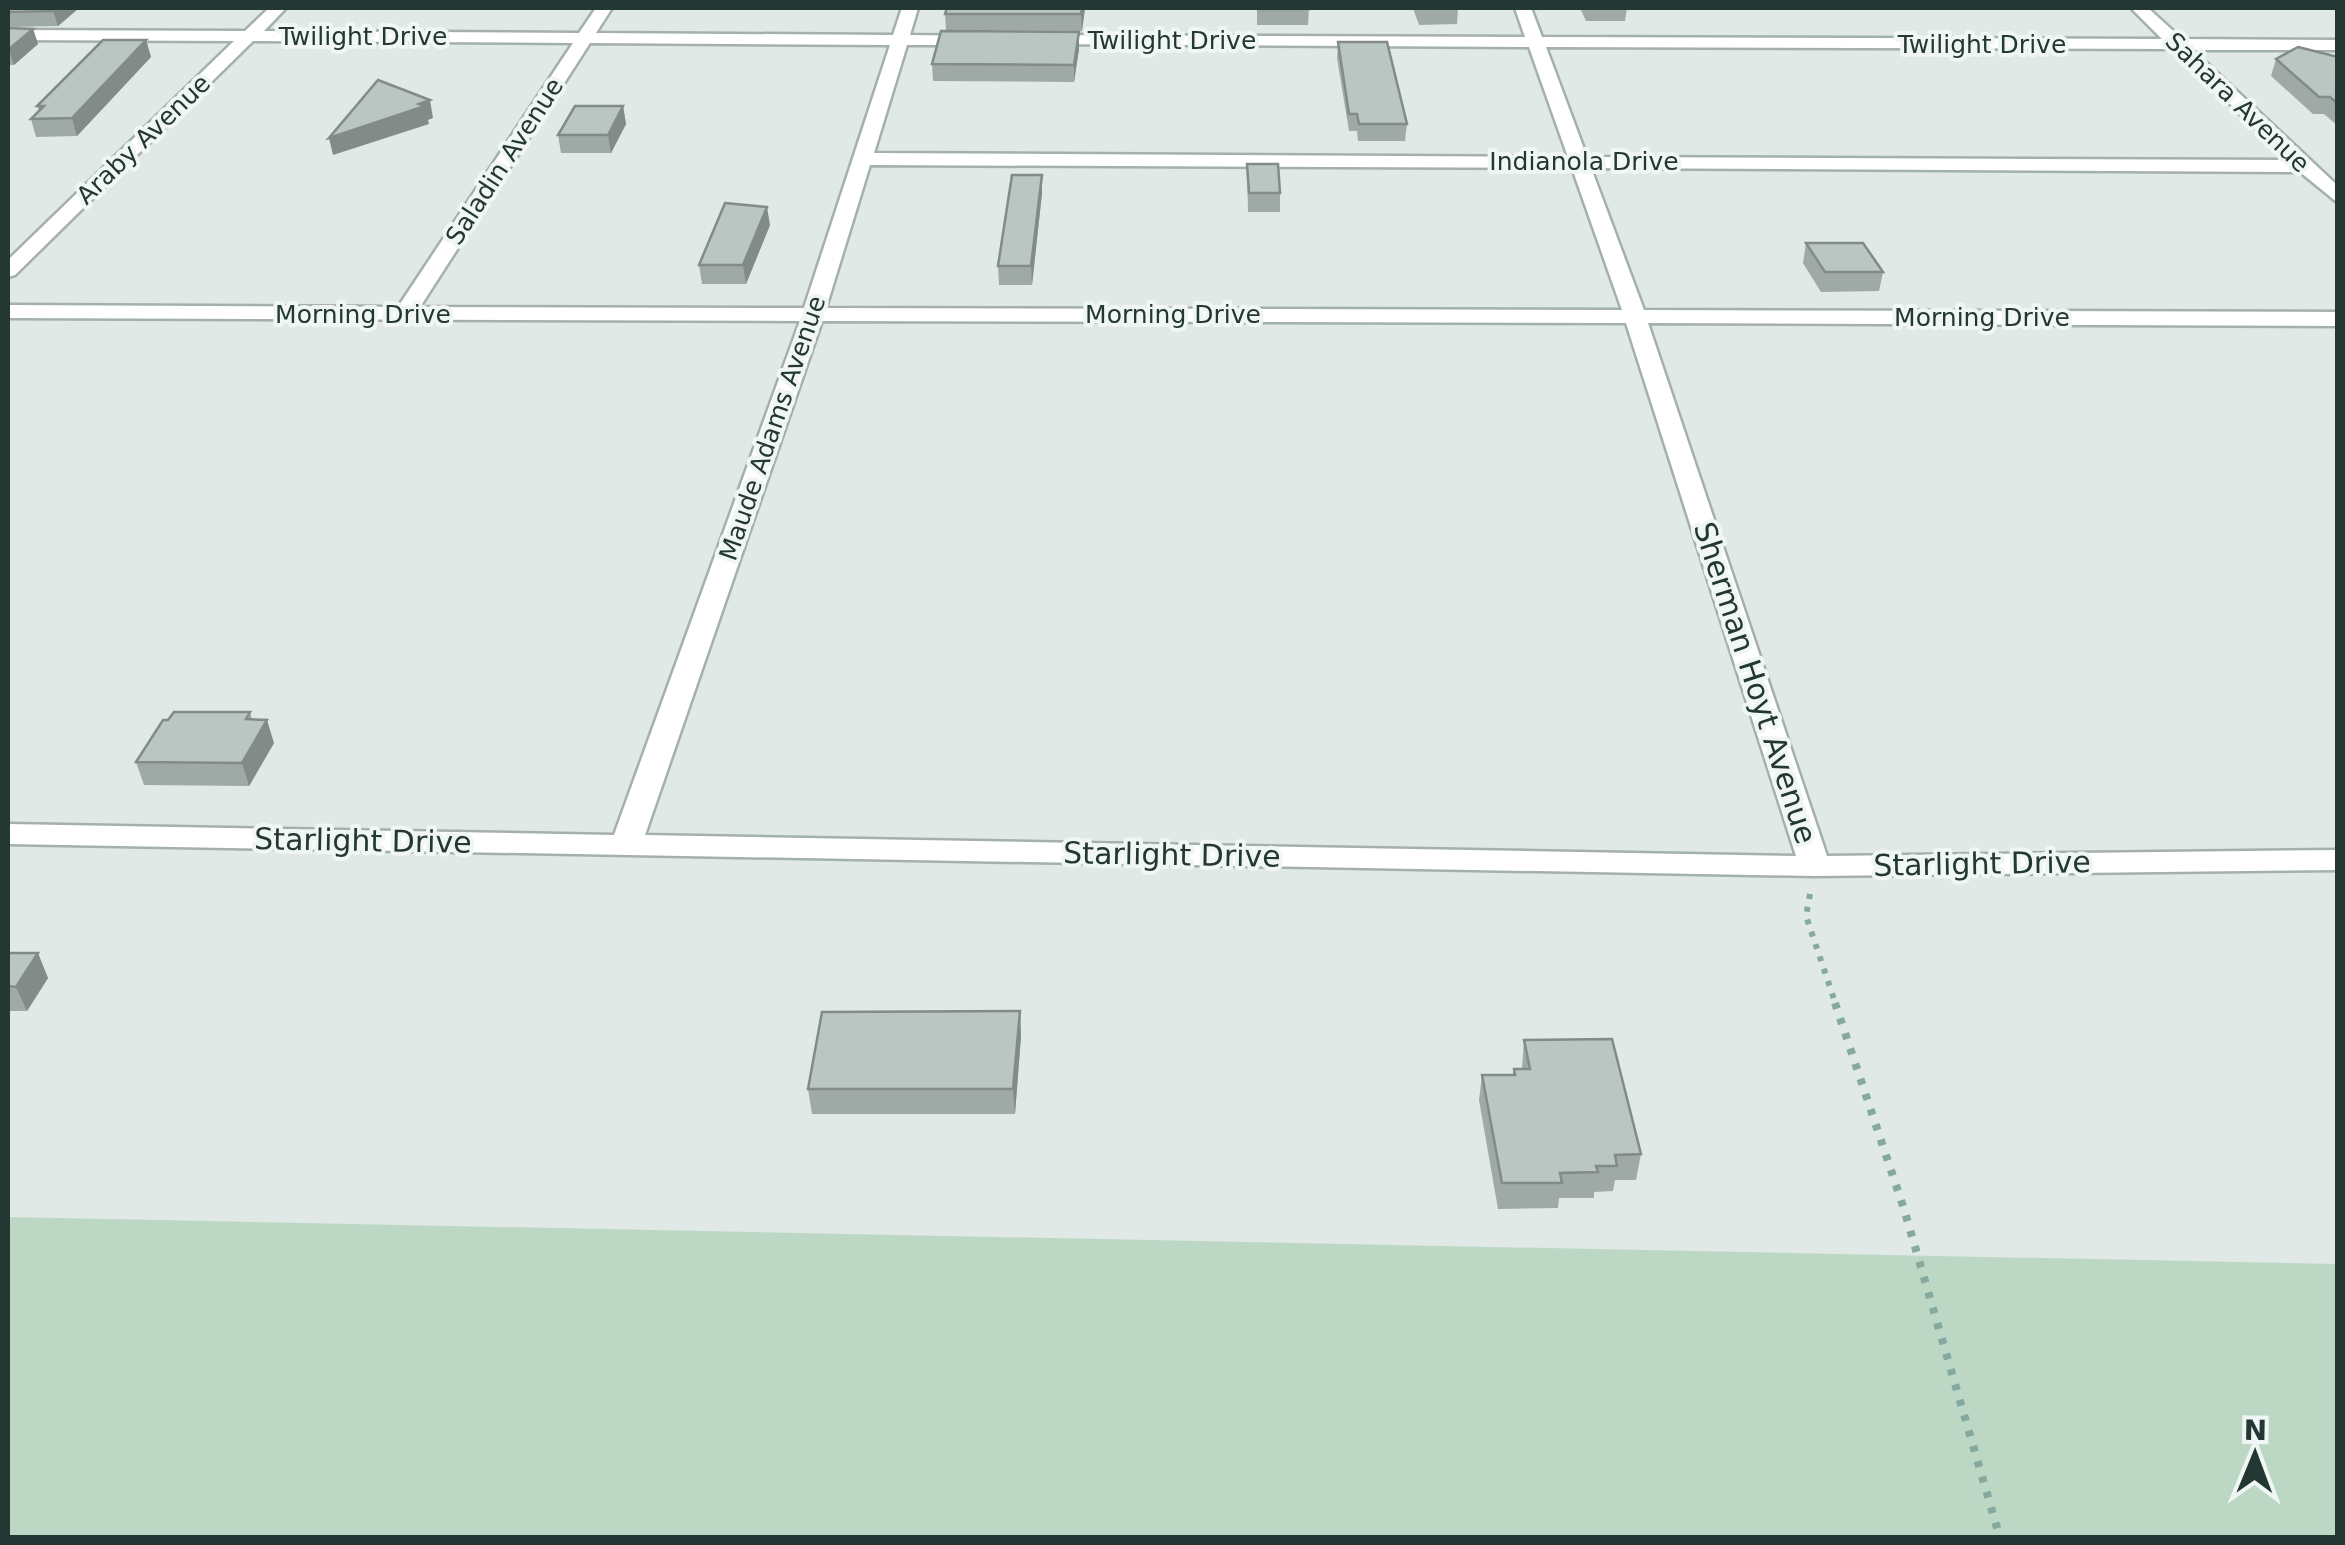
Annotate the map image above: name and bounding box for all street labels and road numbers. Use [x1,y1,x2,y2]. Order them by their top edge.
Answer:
street label: Twilight Drive [278,22,447,51]
street label: Twilight Drive [1087,26,1256,55]
street label: Sahara Avenue [2160,26,2316,178]
street label: Twilight Drive [1897,30,2066,59]
street label: Araby Avenue [71,68,216,210]
street label: Saladin Avenue [440,72,569,250]
street label: Indianola Drive [1489,147,1679,176]
street label: Maude Adams Avenue [714,292,831,564]
street label: Morning Drive [275,300,451,329]
street label: Morning Drive [1085,300,1261,329]
street label: Morning Drive [1894,303,2070,332]
street label: Sherman Hoyt Avenue [1687,518,1824,848]
street label: Starlight Drive [254,821,472,860]
street label: Starlight Drive [1063,835,1281,874]
street label: Starlight Drive [1873,844,2091,883]

